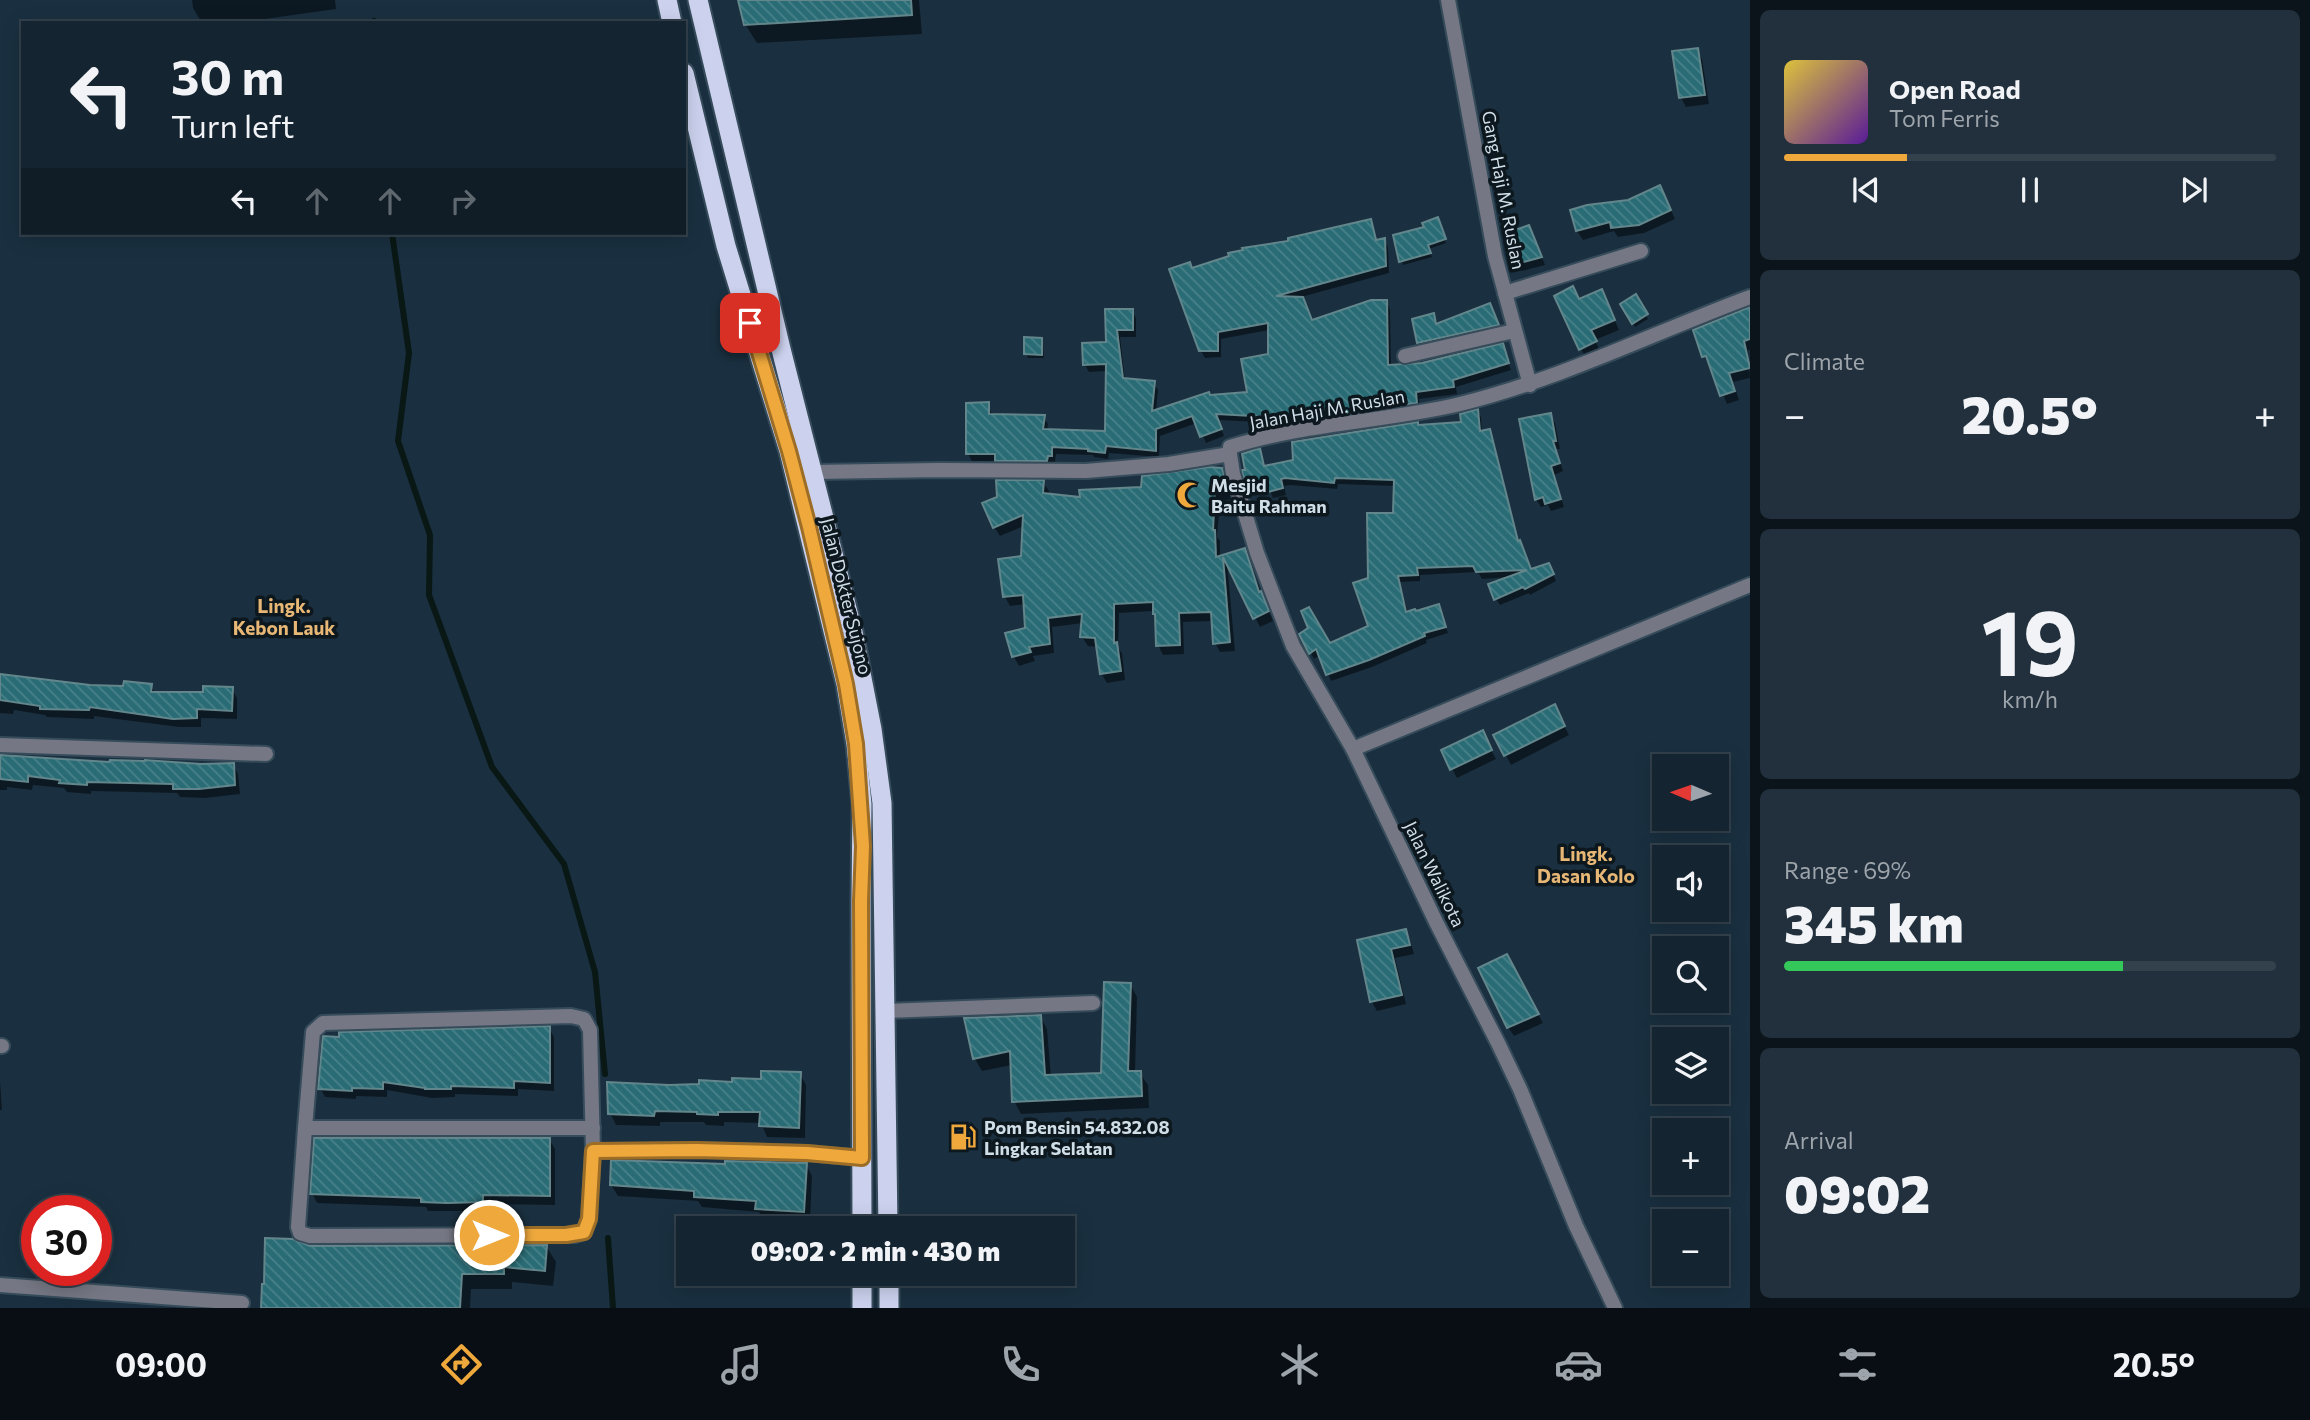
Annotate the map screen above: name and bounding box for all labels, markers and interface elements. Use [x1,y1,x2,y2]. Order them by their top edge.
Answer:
text: 30 m [171,45,284,105]
icon: left [56,49,147,140]
text: Open Road [1889,73,2021,104]
text: Tom Ferris [1889,104,2000,132]
text: Turn left [171,105,295,145]
street label: Gang Haji M. Ruslan [1478,109,1530,271]
icon: previous [1847,171,1885,209]
icon: pause [2011,171,2049,209]
icon: next [2175,171,2213,209]
icon: left [225,182,263,220]
icon: ahead [298,182,336,220]
icon: ahead [371,182,409,220]
icon: right [444,182,482,220]
pin [720,293,780,353]
icon: arrive [731,304,769,342]
text: Climate [1784,347,1865,375]
text: 20.5° [1961,381,2098,445]
street label: Jalan Haji M. Ruslan [1248,385,1406,433]
text: − [1784,390,1806,437]
text: + [2254,390,2276,437]
place label: Mesjid Baitu Rahman [1211,474,1327,517]
mosque icon: Mesjid Baitu Rahman [1175,480,1205,510]
street label: Jalan Dokter Sujono [817,515,877,677]
text: 19 [1981,583,2079,695]
district label: Lingk. Kebon Lauk [233,594,335,639]
text: km/h [2002,685,2058,713]
north arrow [1652,754,1729,831]
map controls [1652,754,1729,1286]
street label: Jalan Walikota [1400,817,1470,931]
district label: Lingk. Dasan Kolo [1537,842,1635,887]
button: sound [1652,845,1729,922]
text: Range · 69% [1784,856,1911,884]
text: 345 km [1784,890,1964,954]
button: search [1652,936,1729,1013]
button: layers [1652,1027,1729,1104]
place label: Pom Bensin 54.832.08 Lingkar Selatan [984,1116,1170,1159]
button: + [1652,1118,1729,1195]
fuel station icon: Pom Bensin 54.832.08 Lingkar Selatan [948,1122,978,1152]
text: Arrival [1784,1126,1854,1154]
text: 09:02 [1784,1160,1930,1224]
speed limit sign: 30 [21,1195,112,1286]
position arrow [452,1198,526,1272]
button: − [1652,1209,1729,1286]
text: 09:02 · 2 min · 430 m [751,1235,1000,1266]
icon: directions [437,1340,486,1389]
icon: music [717,1340,766,1389]
icon: phone [996,1340,1045,1389]
icon: climate [1275,1340,1324,1389]
icon: car [1554,1340,1603,1389]
icon: filters [1833,1340,1882,1389]
text: 09:00 [115,1344,207,1384]
text: 20.5° [2113,1344,2195,1384]

